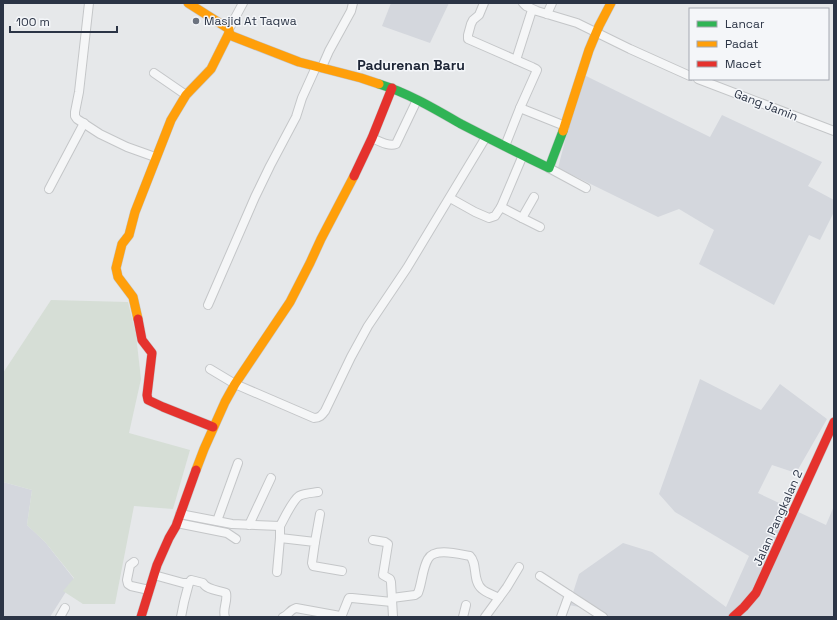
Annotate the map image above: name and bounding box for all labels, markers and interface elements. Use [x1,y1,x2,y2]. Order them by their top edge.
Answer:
scale bar [10,8,117,34]
legend [689,8,829,80]
place label: Masjid At Taqwa [204,13,297,29]
text: 100 m [16,14,50,30]
marker: Masjid At Taqwa [191,16,201,26]
text: Lancar [725,16,765,32]
text: Padat [725,36,759,52]
district label: Padurenan Baru [357,56,465,74]
text: Macet [725,56,762,72]
street label: Gang Jamin [732,85,800,125]
street label: Jalan Pangkalan 2 [750,467,806,569]

